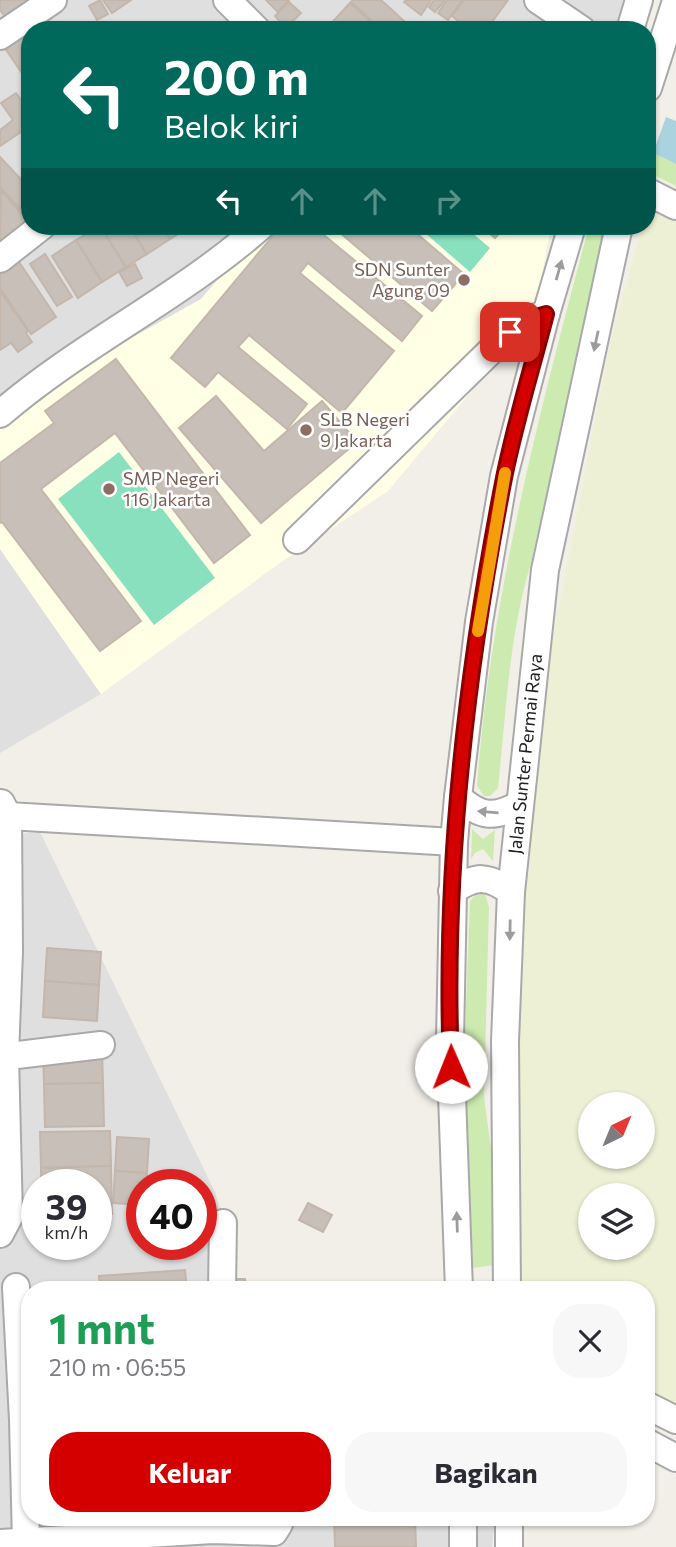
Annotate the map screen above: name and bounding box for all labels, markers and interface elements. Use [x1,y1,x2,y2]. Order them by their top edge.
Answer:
text: 200 m [164,45,309,105]
icon: left [49,49,140,140]
text: Belok kiri [164,105,299,145]
icon: left [210,182,248,220]
icon: ahead [283,182,321,220]
icon: ahead [356,182,394,220]
icon: right [429,182,467,220]
place label: SDN Sunter Agung 09 [354,258,450,301]
one-way arrow [554,259,564,280]
marker: SDN Sunter Agung 09 [456,272,472,288]
pin [480,302,540,362]
icon: arrive [491,313,529,351]
one-way arrow [590,330,601,352]
place label: SLB Negeri 9 Jakarta [320,408,410,451]
marker: SLB Negeri 9 Jakarta [298,422,314,438]
place label: SMP Negeri 116 Jakarta [123,467,220,510]
marker: SMP Negeri 116 Jakarta [101,481,117,497]
street label: Jalan Sunter Permai Raya [503,652,546,855]
one-way arrow [477,806,499,817]
one-way arrow [504,920,516,942]
position arrow [414,1030,488,1104]
north arrow [578,1092,654,1169]
map controls [578,1092,655,1260]
speed limit sign: 40 [126,1169,217,1260]
button: layers [578,1183,655,1260]
text: 39 [46,1184,87,1227]
one-way arrow [451,1210,462,1232]
text: km/h [45,1221,88,1243]
text: 1 mnt [49,1301,155,1353]
button: close [553,1304,627,1378]
text: 210 m · 06:55 [49,1353,186,1381]
button: Keluar [49,1432,331,1512]
button: Bagikan [345,1432,627,1512]

